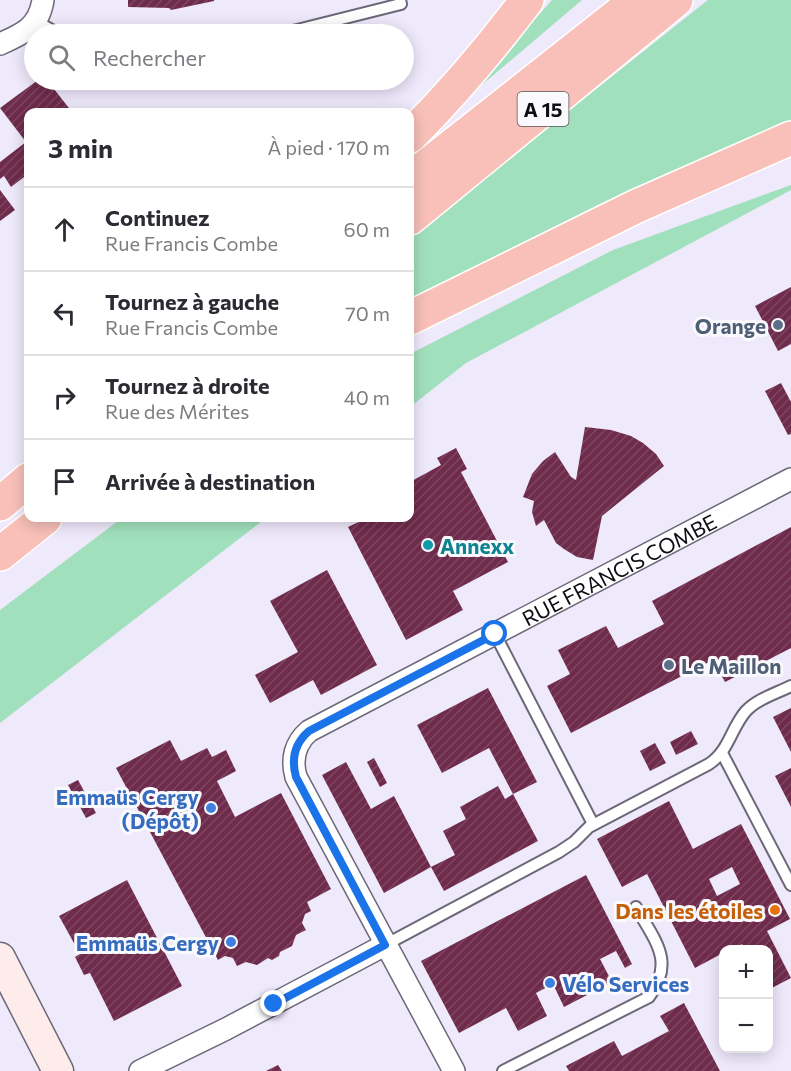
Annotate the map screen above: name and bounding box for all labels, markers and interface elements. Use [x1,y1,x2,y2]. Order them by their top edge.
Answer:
search box [24,24,414,90]
icon: search [45,41,78,74]
text: Rechercher [93,44,206,71]
road number: A 15 [518,92,568,126]
text: 3 min [48,132,113,163]
text: À pied · 170 m [268,135,390,159]
text: Continuez [105,204,210,231]
icon: ahead [48,213,81,246]
text: 60 m [344,217,390,241]
text: Rue Francis Combe [105,231,278,255]
text: Tournez à gauche [105,288,279,315]
icon: left [48,297,81,330]
text: 70 m [345,301,390,325]
place label: Orange [695,313,766,338]
text: Rue Francis Combe [105,315,278,339]
marker: Orange [771,318,785,332]
text: Tournez à droite [105,372,270,399]
icon: right [48,381,81,414]
text: 40 m [344,385,390,409]
text: Rue des Mérites [105,399,249,423]
icon: arrive [48,465,81,498]
text: Arrivée à destination [105,468,315,495]
street label: RUE FRANCIS COMBE [517,508,720,630]
place label: Annexx [440,533,514,558]
marker: Annexx [421,538,435,552]
route start [481,620,507,646]
place label: Le Maillon [681,653,781,678]
marker: Le Maillon [662,658,676,672]
place label: Emmaüs Cergy (Dépôt) [56,784,199,833]
marker: Emmaüs Cergy (Dépôt) [204,801,218,815]
place label: Dans les étoiles [615,898,763,923]
marker: Dans les étoiles [768,903,782,917]
place label: Emmaüs Cergy [76,930,219,955]
marker: Emmaüs Cergy [224,935,238,949]
map controls [719,945,773,1053]
button: + [719,945,773,999]
place label: Vélo Services [562,971,690,996]
marker: Vélo Services [543,976,557,990]
route end [260,990,286,1016]
button: − [719,999,773,1053]

